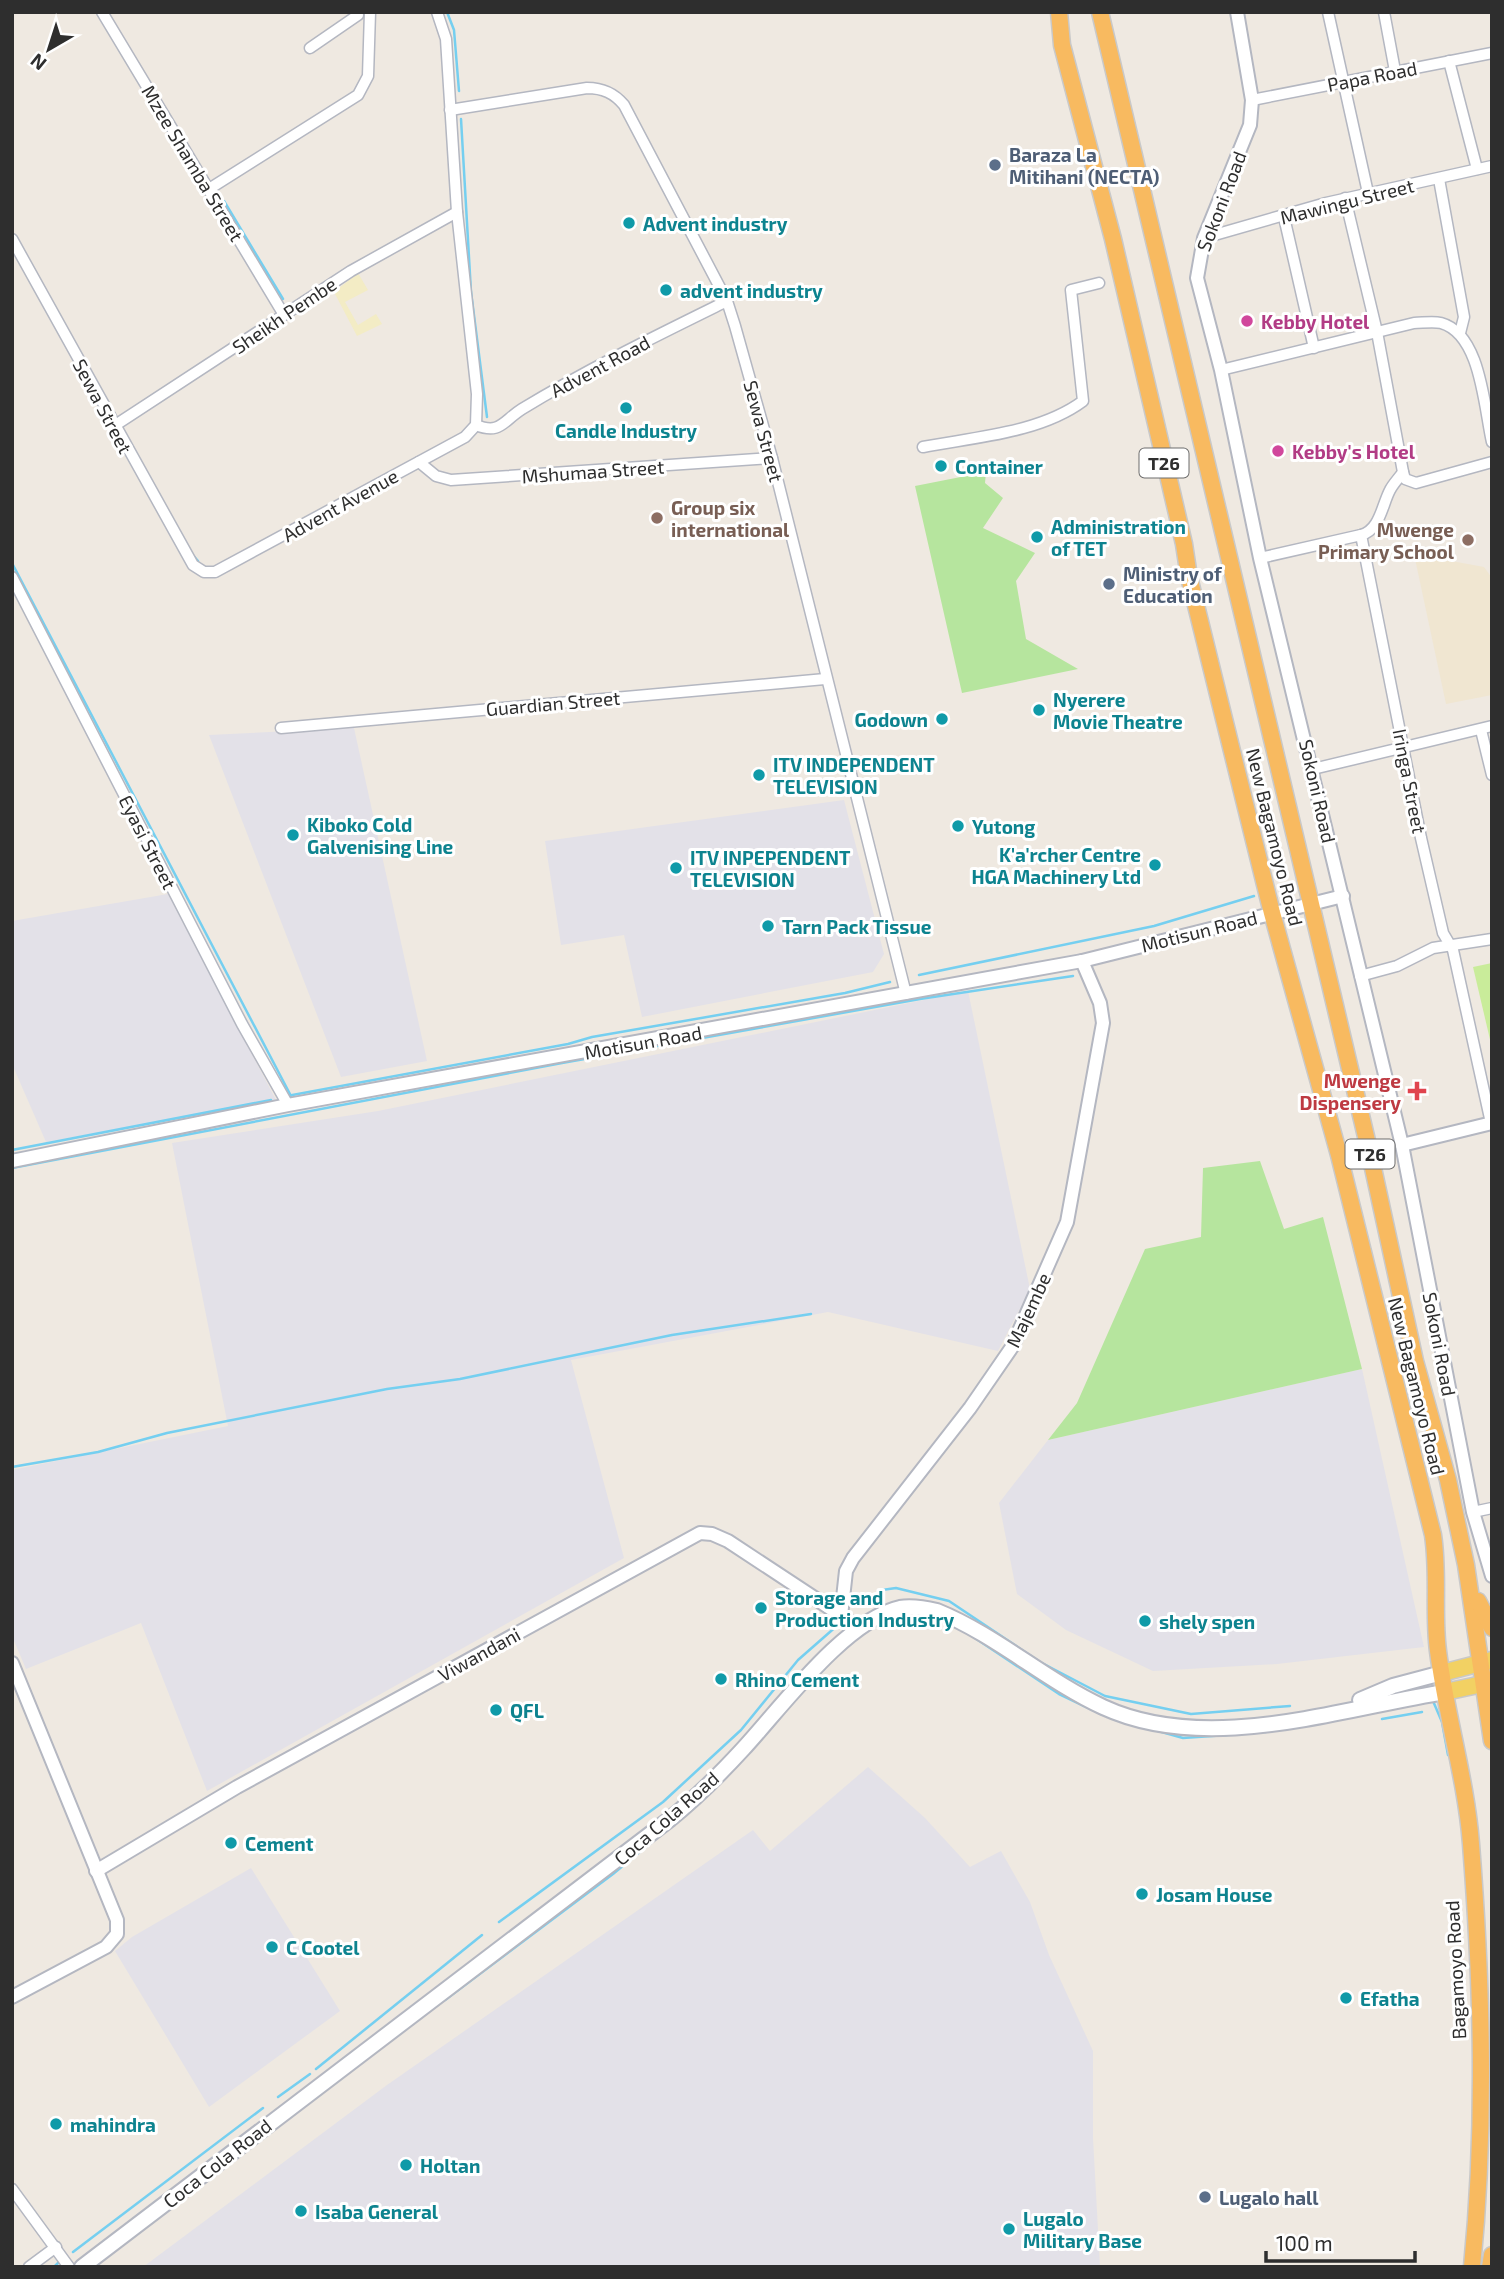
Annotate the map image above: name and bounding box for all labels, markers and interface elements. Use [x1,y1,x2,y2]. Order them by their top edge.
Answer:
north arrow [14,14,84,84]
text: N [25,49,51,76]
street label: Papa Road [1325,56,1419,96]
street label: Mzee Shamba Street [137,81,249,245]
place label: Baraza La Mitihani (NECTA) [1009,143,1160,188]
street label: Sokoni Road [1191,148,1251,254]
marker: Baraza La Mitihani (NECTA) [987,157,1003,173]
street label: Mawingu Street [1278,173,1416,229]
place label: Advent industry [643,212,788,236]
marker: Advent industry [621,215,637,231]
street label: Sheikh Pembe [228,272,340,358]
place label: advent industry [680,279,823,303]
marker: advent industry [658,282,674,298]
place label: Kebby Hotel [1261,310,1370,334]
marker: Kebby Hotel [1239,313,1255,329]
street label: Advent Road [546,330,654,402]
street label: Sewa Street [68,355,138,457]
street label: Sewa Street [739,378,789,484]
marker: Candle Industry [618,400,634,416]
place label: Candle Industry [555,419,697,443]
place label: Kebby's Hotel [1292,440,1416,464]
marker: Kebby's Hotel [1270,443,1286,459]
road number: T26 [1140,448,1188,477]
street label: Mshumaa Street [521,455,665,487]
place label: Container [955,455,1043,478]
marker: Container [933,458,949,474]
street label: Advent Avenue [278,464,402,546]
place label: Group six international [671,496,790,541]
marker: Group six international [649,510,665,526]
place label: Administration of TET [1051,515,1186,560]
place label: Mwenge Primary School [1318,518,1455,564]
marker: Administration of TET [1029,529,1045,545]
marker: Mwenge Primary School [1460,532,1476,548]
place label: Ministry of Education [1123,562,1223,607]
marker: Ministry of Education [1101,576,1117,592]
street label: Guardian Street [485,686,621,720]
place label: Nyerere Movie Theatre [1053,688,1183,733]
marker: Nyerere Movie Theatre [1031,702,1047,718]
place label: Godown [854,708,928,731]
marker: Godown [934,711,950,727]
street label: Iringa Street [1389,727,1431,835]
street label: Sokoni Road [1295,737,1341,845]
street label: New Bagamoyo Road [1242,746,1308,928]
place label: ITV INDEPENDENT TELEVISION [773,753,935,798]
marker: ITV INDEPENDENT TELEVISION [751,767,767,783]
street label: Eyasi Street [115,791,181,893]
place label: Kiboko Cold Galvenising Line [307,813,454,858]
place label: Yutong [972,815,1035,838]
marker: Yutong [950,818,966,834]
marker: Kiboko Cold Galvenising Line [285,827,301,843]
place label: K'a'rcher Centre HGA Machinery Ltd [971,843,1141,889]
place label: ITV INPEPENDENT TELEVISION [690,846,851,891]
marker: K'a'rcher Centre HGA Machinery Ltd [1147,857,1163,873]
marker: ITV INPEPENDENT TELEVISION [668,860,684,876]
street label: Motisun Road [1139,905,1259,957]
place label: Tarn Pack Tissue [782,915,932,938]
marker: Tarn Pack Tissue [760,918,776,934]
street label: Motisun Road [582,1020,704,1064]
place label: Mwenge Dispensery [1299,1069,1401,1115]
marker: Mwenge Dispensery [1407,1081,1427,1101]
road number: T26 [1346,1140,1394,1168]
street label: Majembe [1001,1269,1055,1351]
street label: Sokoni Road [1419,1290,1461,1398]
street label: New Bagamoyo Road [1384,1295,1450,1477]
place label: Storage and Production Industry [775,1586,955,1632]
marker: Storage and Production Industry [753,1600,769,1616]
place label: shely spen [1159,1610,1255,1634]
marker: shely spen [1137,1613,1153,1629]
street label: Viwandani [434,1622,524,1686]
place label: Rhino Cement [735,1668,859,1691]
marker: Rhino Cement [713,1671,729,1687]
place label: QFL [510,1699,544,1723]
marker: QFL [488,1702,504,1718]
street label: Coca Cola Road [609,1766,723,1870]
place label: Cement [245,1832,314,1855]
marker: Cement [223,1835,239,1851]
place label: Josam House [1156,1883,1273,1906]
marker: Josam House [1134,1886,1150,1902]
street label: Bagamoyo Road [1440,1900,1470,2040]
place label: C Cootel [286,1936,360,1959]
marker: C Cootel [264,1939,280,1955]
place label: Efatha [1360,1987,1419,2010]
marker: Efatha [1338,1990,1354,2006]
place label: mahindra [70,2113,156,2136]
street label: Coca Cola Road [158,2114,276,2212]
marker: mahindra [48,2116,64,2132]
place label: Holtan [420,2154,480,2177]
marker: Holtan [398,2157,414,2173]
place label: Lugalo hall [1219,2186,1319,2209]
marker: Lugalo hall [1197,2189,1213,2205]
place label: Isaba General [315,2200,439,2223]
marker: Isaba General [293,2203,309,2219]
place label: Lugalo Military Base [1023,2207,1142,2253]
scale bar [1266,2220,1415,2264]
marker: Lugalo Military Base [1001,2221,1017,2237]
text: 100 m [1276,2230,1333,2255]

